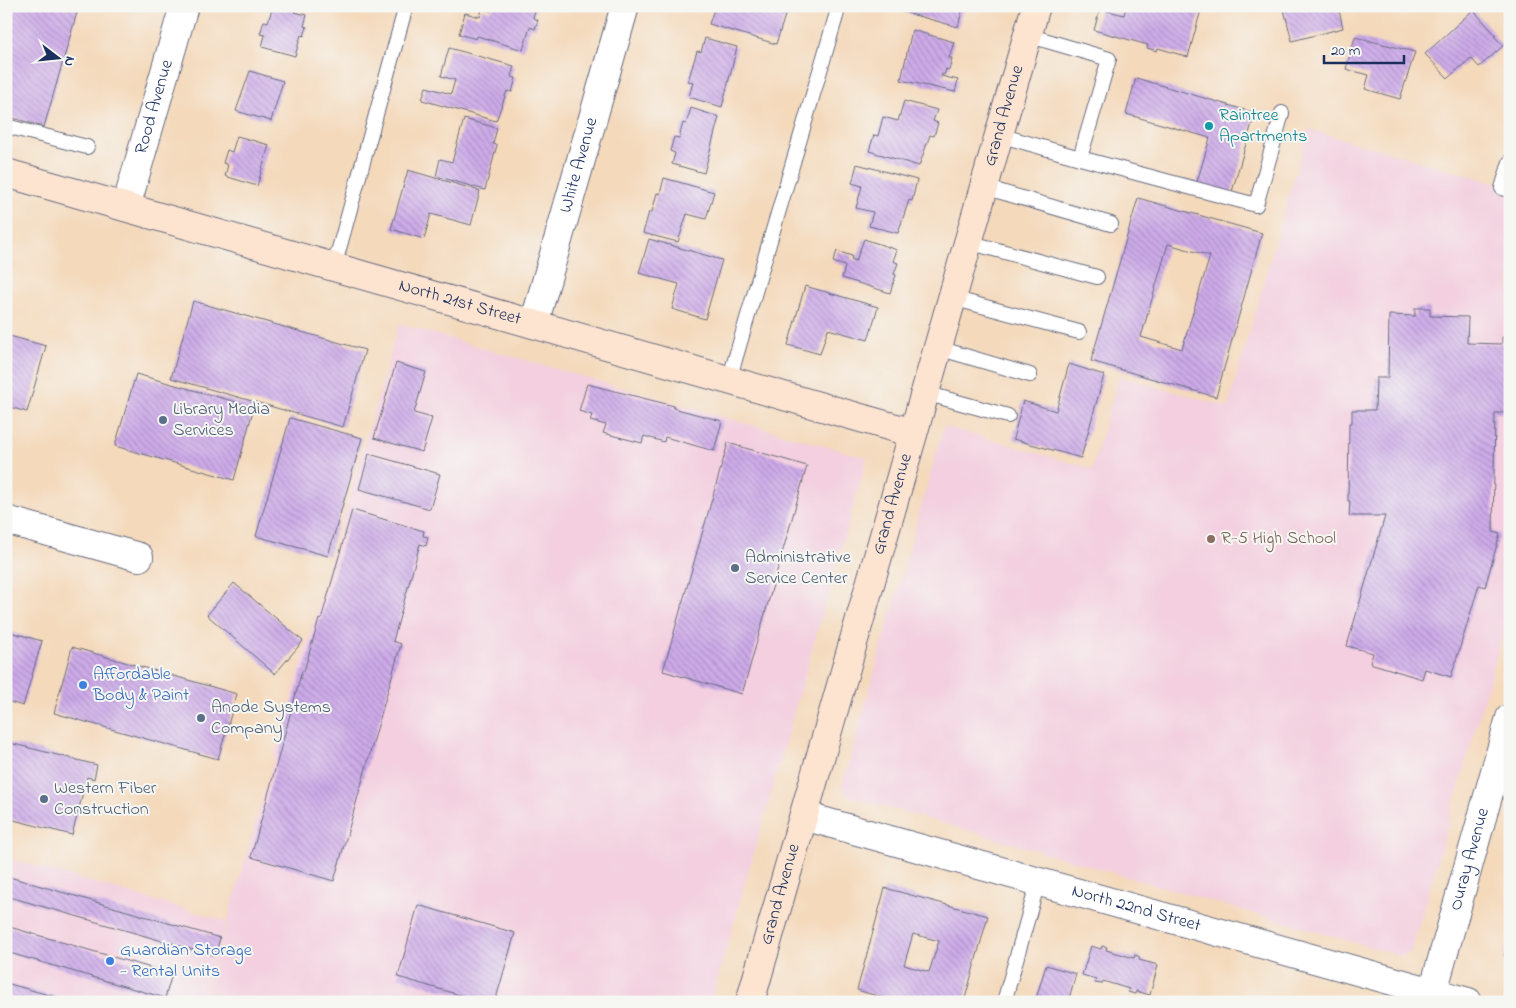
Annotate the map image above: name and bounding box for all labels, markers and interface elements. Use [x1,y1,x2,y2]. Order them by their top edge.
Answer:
north arrow [32,32,82,82]
scale bar [1324,32,1404,64]
text: 20 m [1331,40,1361,62]
text: N [58,54,80,69]
street label: Rood Avenue [129,56,181,157]
street label: Grand Avenue [978,61,1032,169]
place label: Raintree Apartments [1219,103,1307,150]
street label: White Avenue [553,114,606,216]
marker: Raintree Apartments [1203,120,1215,132]
street label: North 21st Street [396,273,524,333]
place label: Library Media Services [173,397,270,444]
marker: Library Media Services [157,414,169,426]
street label: Grand Avenue [866,450,920,558]
place label: R-5 High School [1221,526,1336,553]
marker: R-5 High School [1205,533,1217,545]
place label: Administrative Service Center [745,545,852,592]
marker: Administrative Service Center [729,562,741,574]
place label: Affordable Body & Paint [92,662,189,709]
marker: Affordable Body & Paint [77,679,89,691]
place label: Anode Systems Company [211,695,331,742]
marker: Anode Systems Company [195,712,207,724]
place label: Western Fiber Construction [54,776,157,823]
marker: Western Fiber Construction [38,793,50,805]
street label: Ouray Avenue [1443,804,1497,914]
street label: Grand Avenue [754,840,808,948]
street label: North 22nd Street [1069,879,1204,940]
place label: Guardian Storage - Rental Units [120,938,253,985]
marker: Guardian Storage - Rental Units [104,955,116,967]

